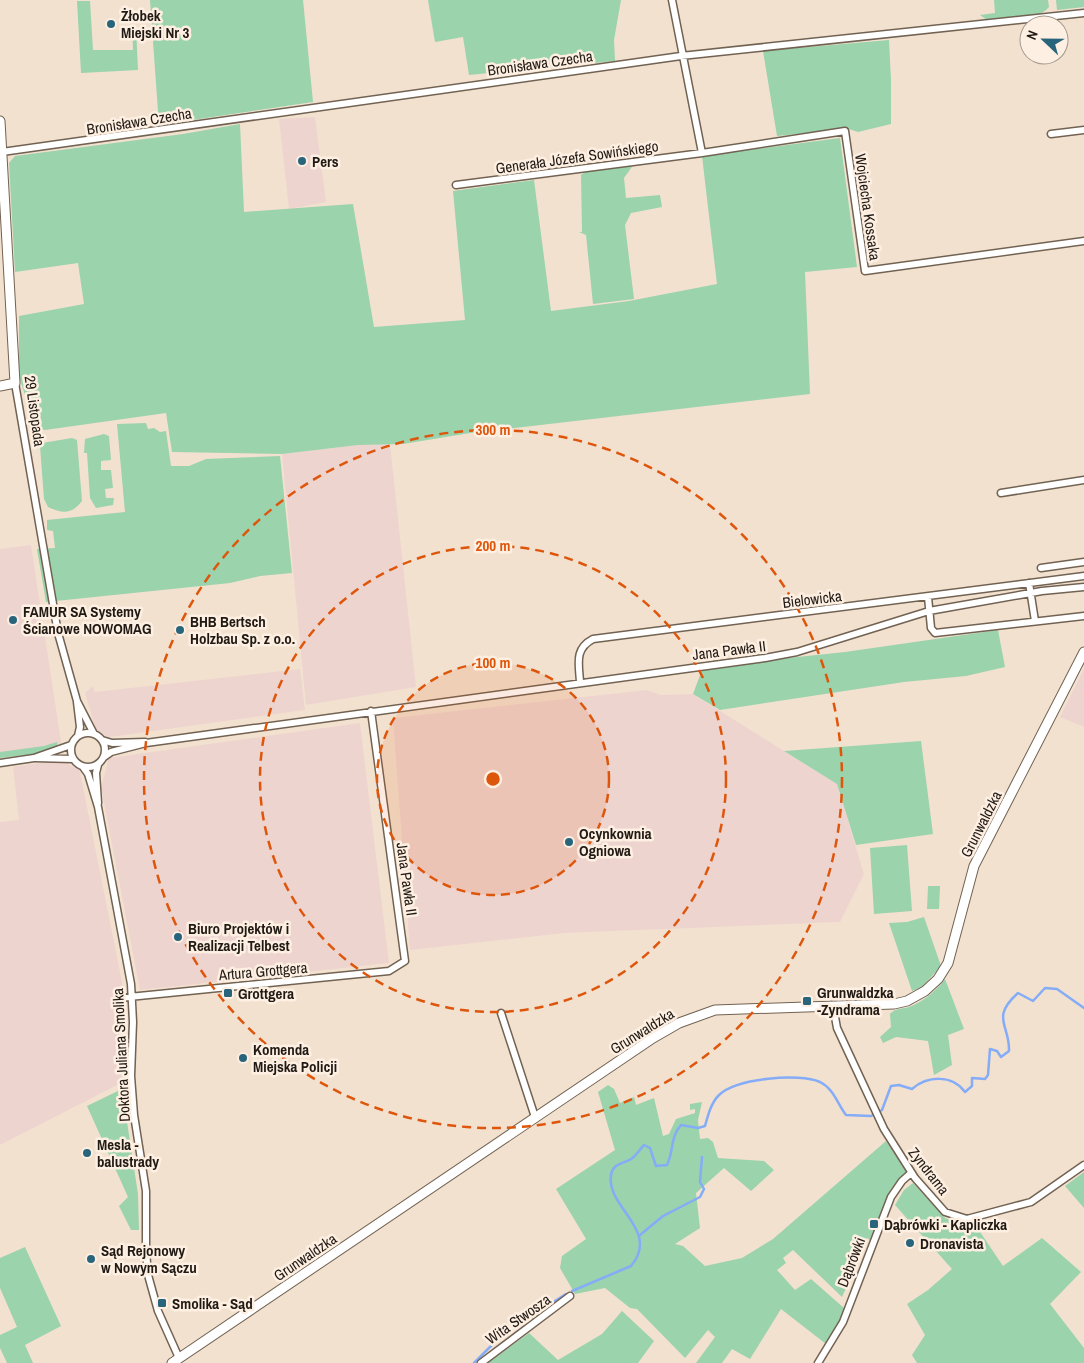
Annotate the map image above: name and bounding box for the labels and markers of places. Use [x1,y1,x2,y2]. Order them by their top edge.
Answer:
place label: Żłobek Miejski Nr 3 [121,5,190,43]
marker: Żłobek Miejski Nr 3 [105,18,117,30]
place label: Pers [312,151,339,172]
marker: Pers [296,155,308,167]
place label: FAMUR SA Systemy Ścianowe NOWOMAG [23,601,152,639]
place label: BHB Bertsch Holzbau Sp. z o.o. [190,611,295,649]
marker: FAMUR SA Systemy Ścianowe NOWOMAG [7,614,19,626]
marker: BHB Bertsch Holzbau Sp. z o.o. [174,624,186,636]
centre of rings [484,770,502,788]
place label: Ocynkownia Ogniowa [579,823,652,861]
marker: Ocynkownia Ogniowa [563,836,575,848]
place label: Biuro Projektów i Realizacji Telbest [188,918,290,956]
marker: Biuro Projektów i Realizacji Telbest [172,931,184,943]
place label: Grunwaldzka -Zyndrama [817,982,894,1020]
place label: Grottgera [238,983,294,1004]
marker: Grottgera [222,987,234,999]
marker: Grunwaldzka -Zyndrama [801,995,813,1007]
place label: Komenda Miejska Policji [253,1039,337,1077]
marker: Komenda Miejska Policji [237,1052,249,1064]
place label: Mesla - balustrady [97,1134,159,1172]
marker: Mesla - balustrady [81,1147,93,1159]
place label: Dąbrówki - Kapliczka [884,1214,1007,1235]
marker: Dąbrówki - Kapliczka [868,1218,880,1230]
place label: Dronavista [920,1233,984,1254]
marker: Dronavista [904,1237,916,1249]
place label: Sąd Rejonowy w Nowym Sączu [101,1240,197,1278]
marker: Sąd Rejonowy w Nowym Sączu [85,1253,97,1265]
place label: Smolika - Sąd [172,1293,253,1314]
marker: Smolika - Sąd [156,1297,168,1309]

